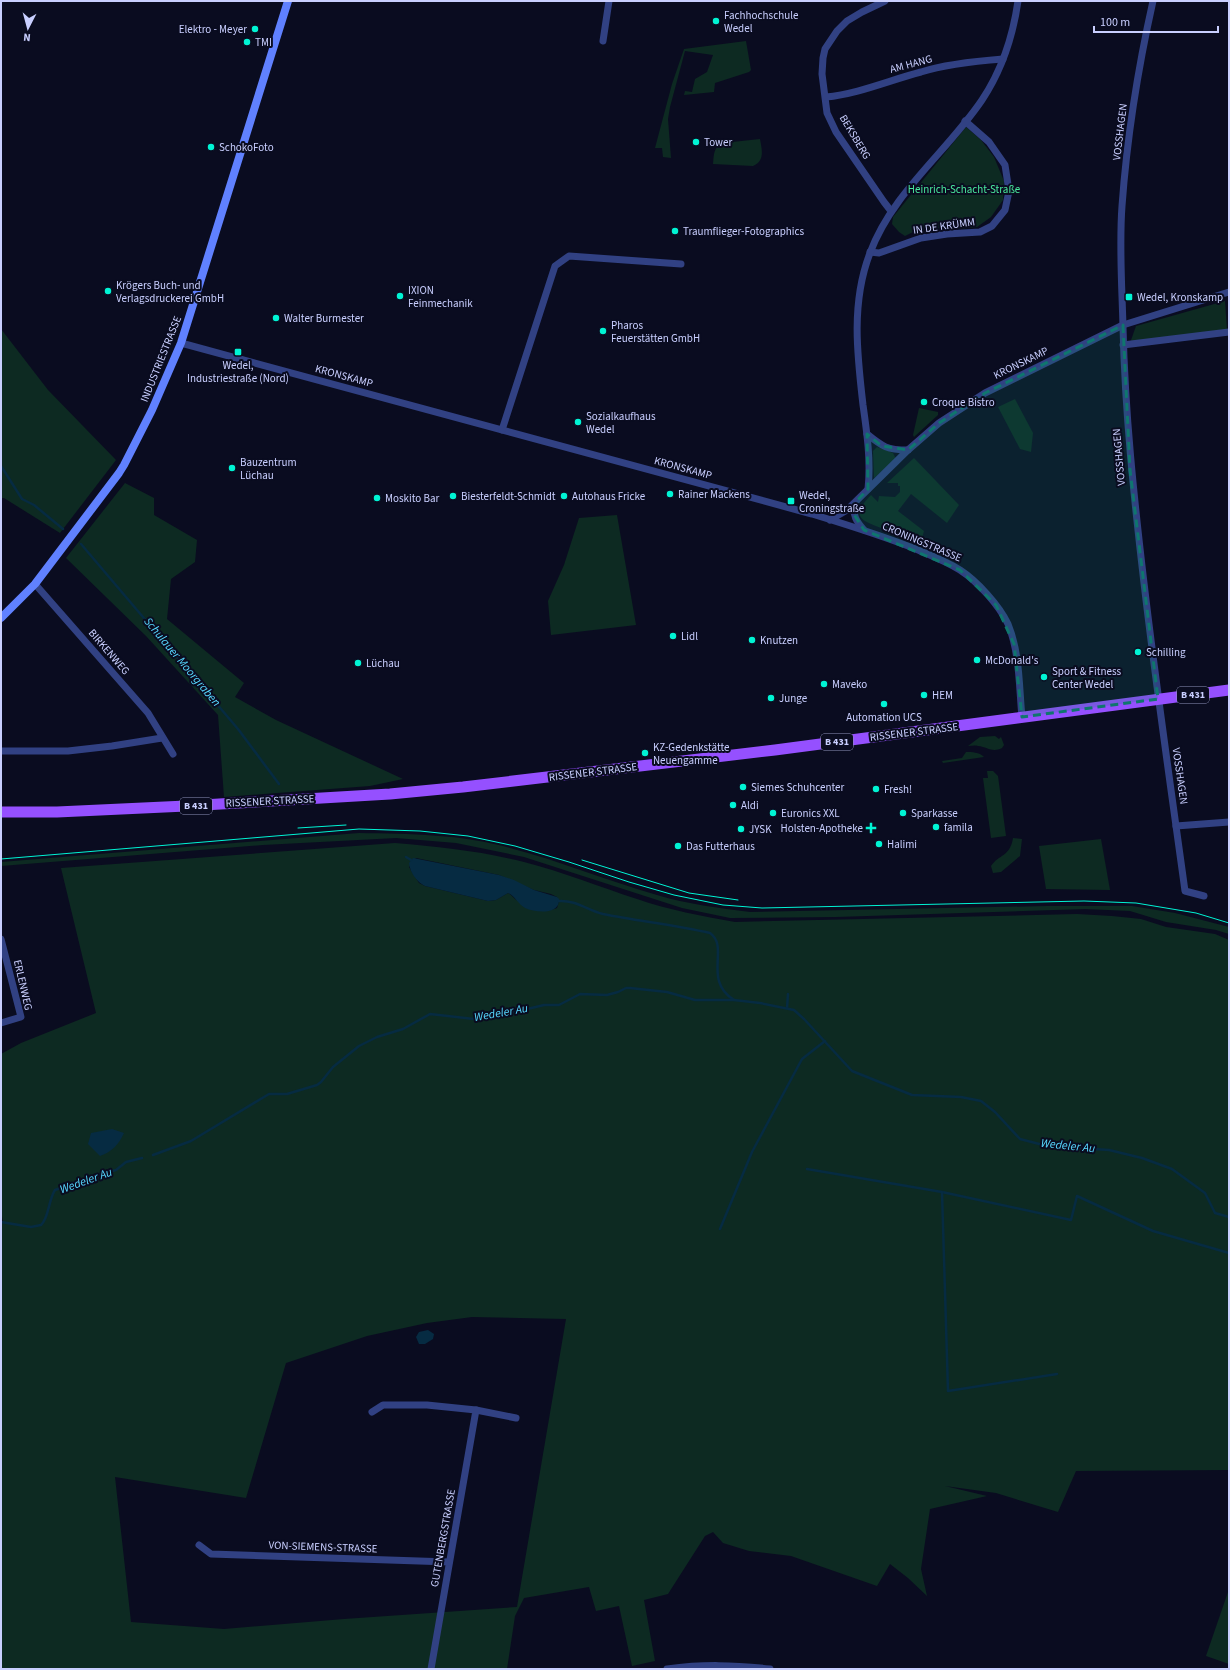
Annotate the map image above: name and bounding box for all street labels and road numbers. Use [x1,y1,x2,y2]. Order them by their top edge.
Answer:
street label: AM HANG [888,51,934,77]
street label: VOSSHAGEN [1109,103,1131,161]
street label: BEKSBERG [836,112,874,162]
street label: IN DE KRÜMM [912,214,976,238]
street label: INDUSTRIESTRASSE [137,314,185,404]
street label: KRONSKAMP [991,343,1051,383]
street label: KRONSKAMP [313,361,375,391]
street label: VOSSHAGEN [1109,428,1129,486]
street label: KRONSKAMP [652,453,714,483]
street label: CRONINGSTRASSE [880,519,964,566]
street label: BIRKENWEG [85,626,133,678]
road number: B 431 [1177,687,1209,703]
street label: RISSENER STRASSE [869,719,959,745]
road number: B 431 [821,734,853,750]
street label: VOSSHAGEN [1169,747,1191,805]
street label: RISSENER STRASSE [548,759,638,785]
street label: RISSENER STRASSE [225,791,315,811]
road number: B 431 [180,798,212,814]
street label: ERLENWEG [10,958,36,1012]
street label: GUTENBERGSTRASSE [427,1488,459,1588]
street label: VON-SIEMENS-STRASSE [268,1538,378,1556]

